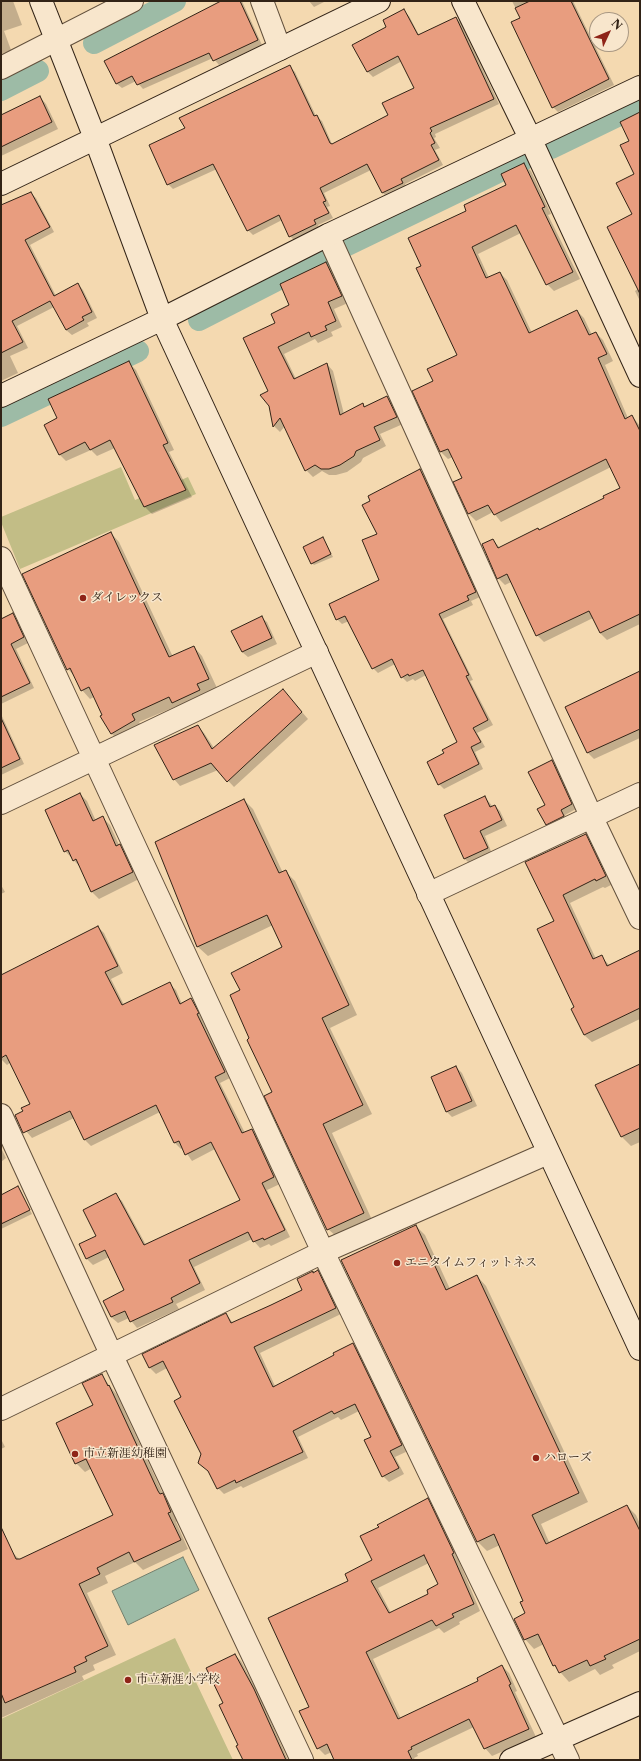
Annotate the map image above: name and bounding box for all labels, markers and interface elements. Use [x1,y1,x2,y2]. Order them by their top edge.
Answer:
north arrow [589,12,629,52]
text: N [609,16,625,33]
place label: ダイレックス [91,591,163,605]
marker: ダイレックス [78,593,88,603]
place label: エニタイムフィットネス [405,1256,537,1270]
marker: エニタイムフィットネス [392,1258,402,1268]
place label: 市立新涯幼稚園 [83,1447,167,1461]
marker: 市立新涯幼稚園 [70,1449,80,1459]
place label: ハローズ [544,1451,592,1465]
marker: ハローズ [531,1453,541,1463]
place label: 市立新涯小学校 [136,1673,220,1687]
marker: 市立新涯小学校 [123,1675,133,1685]

